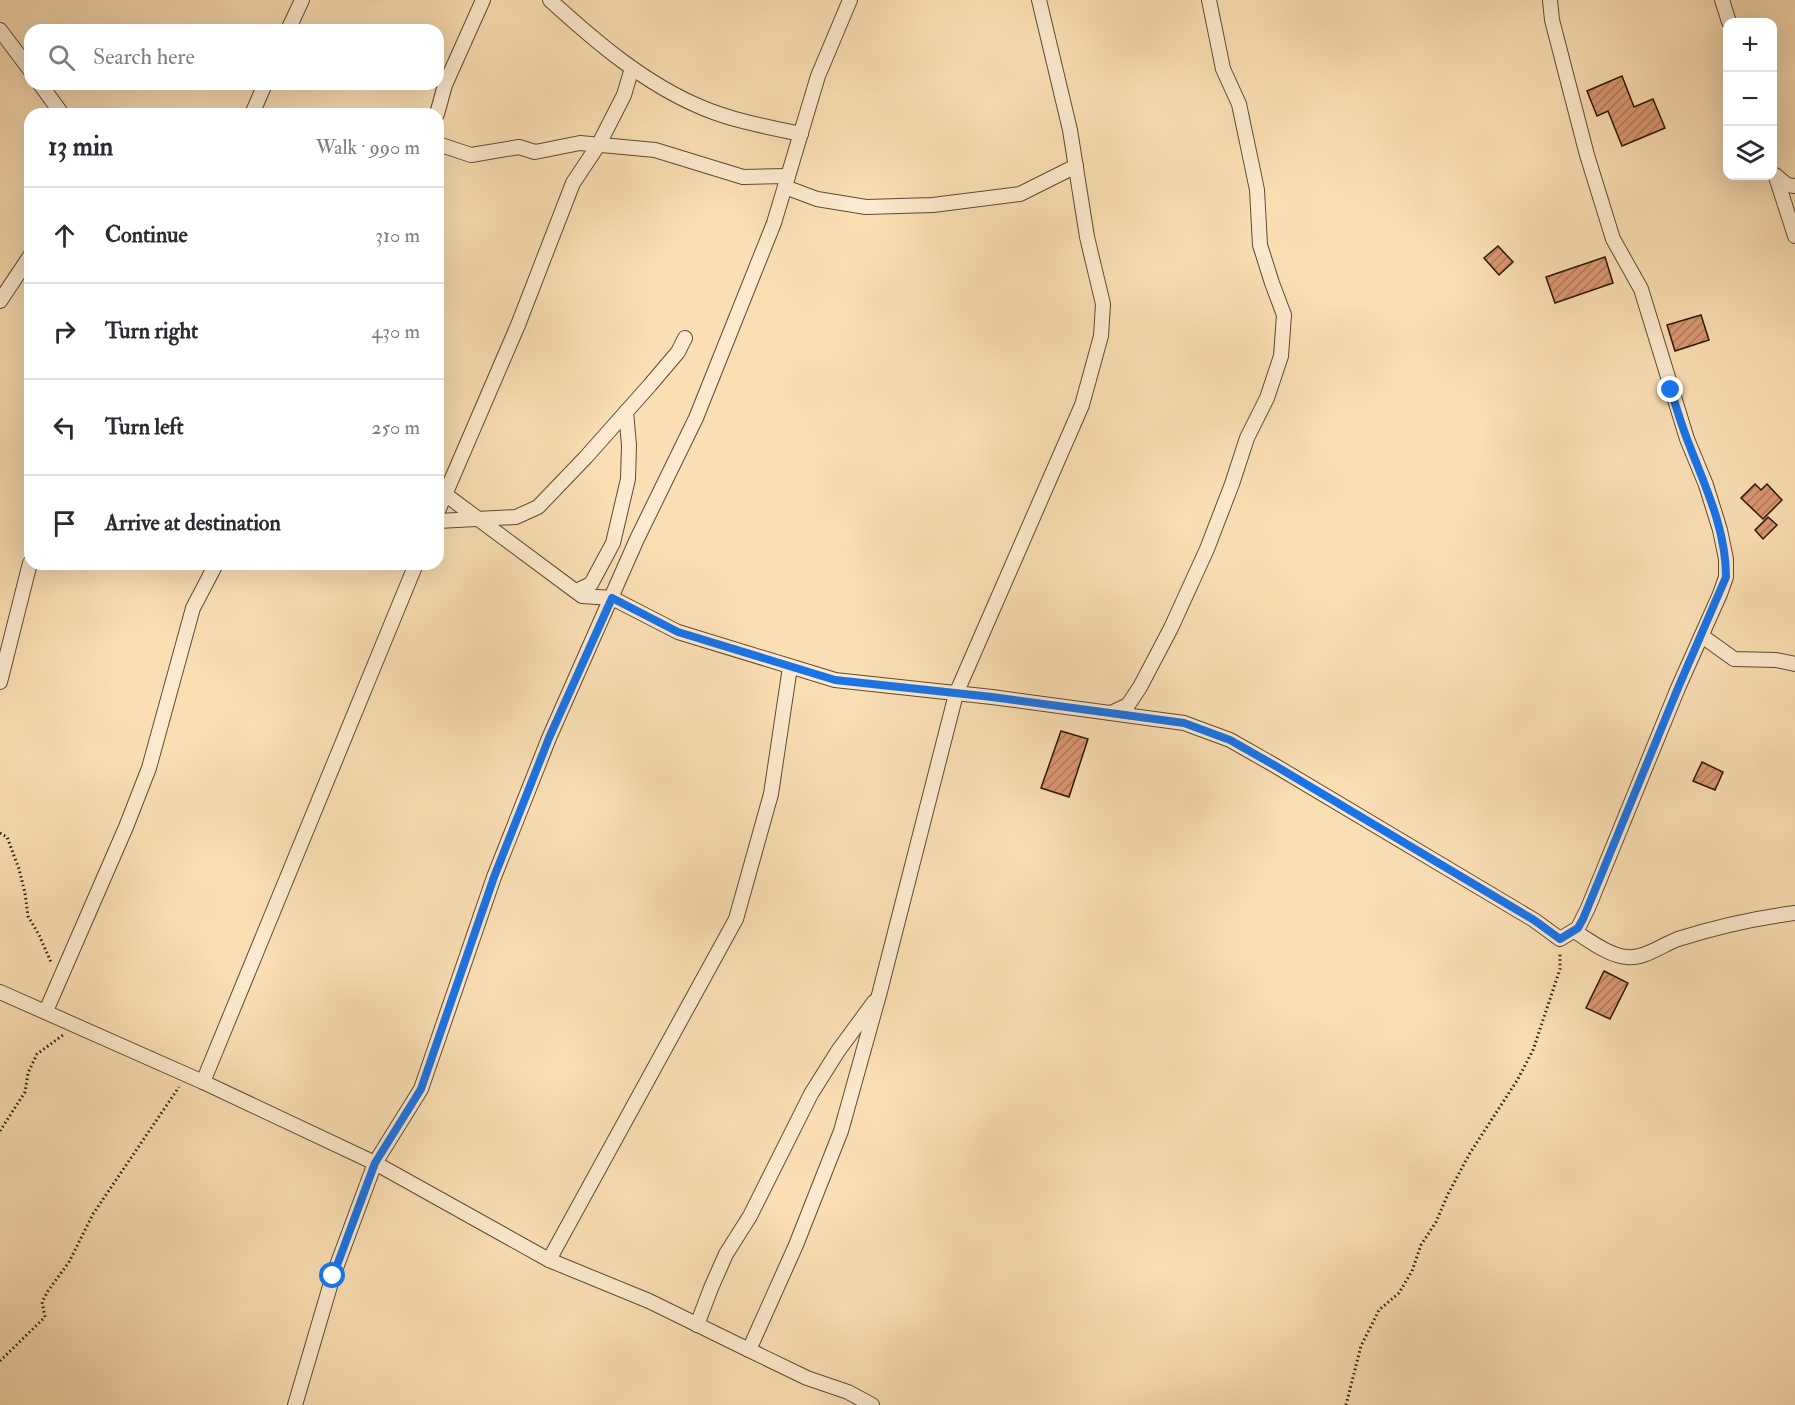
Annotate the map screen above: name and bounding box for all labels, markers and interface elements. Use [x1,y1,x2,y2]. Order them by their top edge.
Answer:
map controls [1723,18,1777,180]
button: + [1723,18,1777,72]
search box [24,24,444,90]
icon: search [45,41,78,74]
text: Search here [93,43,195,71]
button: − [1723,72,1777,126]
button: layers [1723,126,1777,180]
text: 13 min [48,131,113,163]
text: Walk · 990 m [316,135,420,160]
icon: ahead [48,219,81,252]
text: Continue [105,221,188,249]
text: 310 m [375,223,420,248]
icon: right [48,315,81,348]
text: Turn right [105,317,198,345]
text: 430 m [372,319,420,344]
route end [1657,376,1683,402]
icon: left [48,411,81,444]
text: Turn left [105,413,184,441]
text: 250 m [371,415,420,440]
icon: arrive [48,507,81,540]
text: Arrive at destination [105,509,281,537]
route start [319,1262,345,1288]

